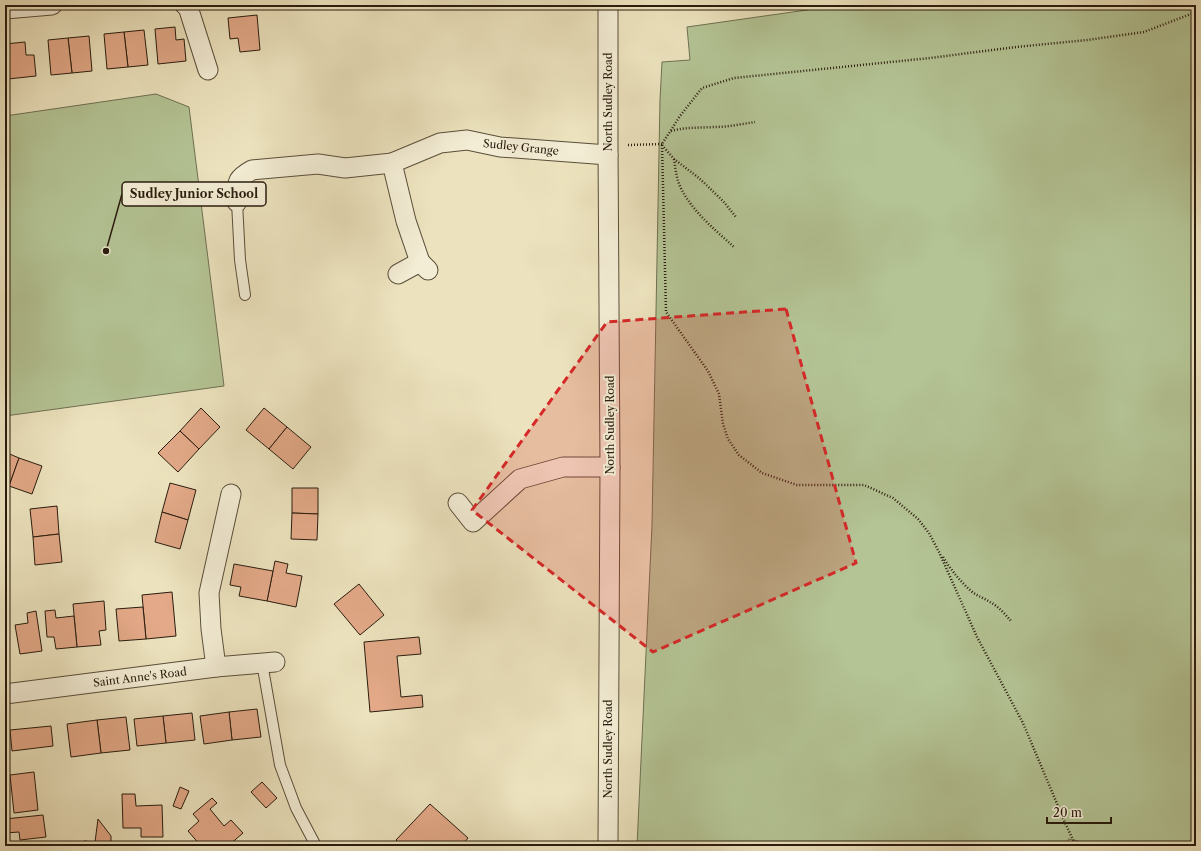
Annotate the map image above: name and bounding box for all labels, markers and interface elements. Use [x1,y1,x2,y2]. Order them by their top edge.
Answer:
street label: North Sudley Road [601,52,615,152]
street label: Sudley Grange [482,136,560,158]
callout: Sudley Junior School [122,182,266,206]
text: Sudley Junior School [130,186,258,201]
street label: North Sudley Road [603,375,617,475]
street label: Saint Anne's Road [92,664,188,690]
street label: North Sudley Road [601,699,615,799]
scale bar [1047,799,1111,825]
text: 20 m [1053,805,1082,820]

